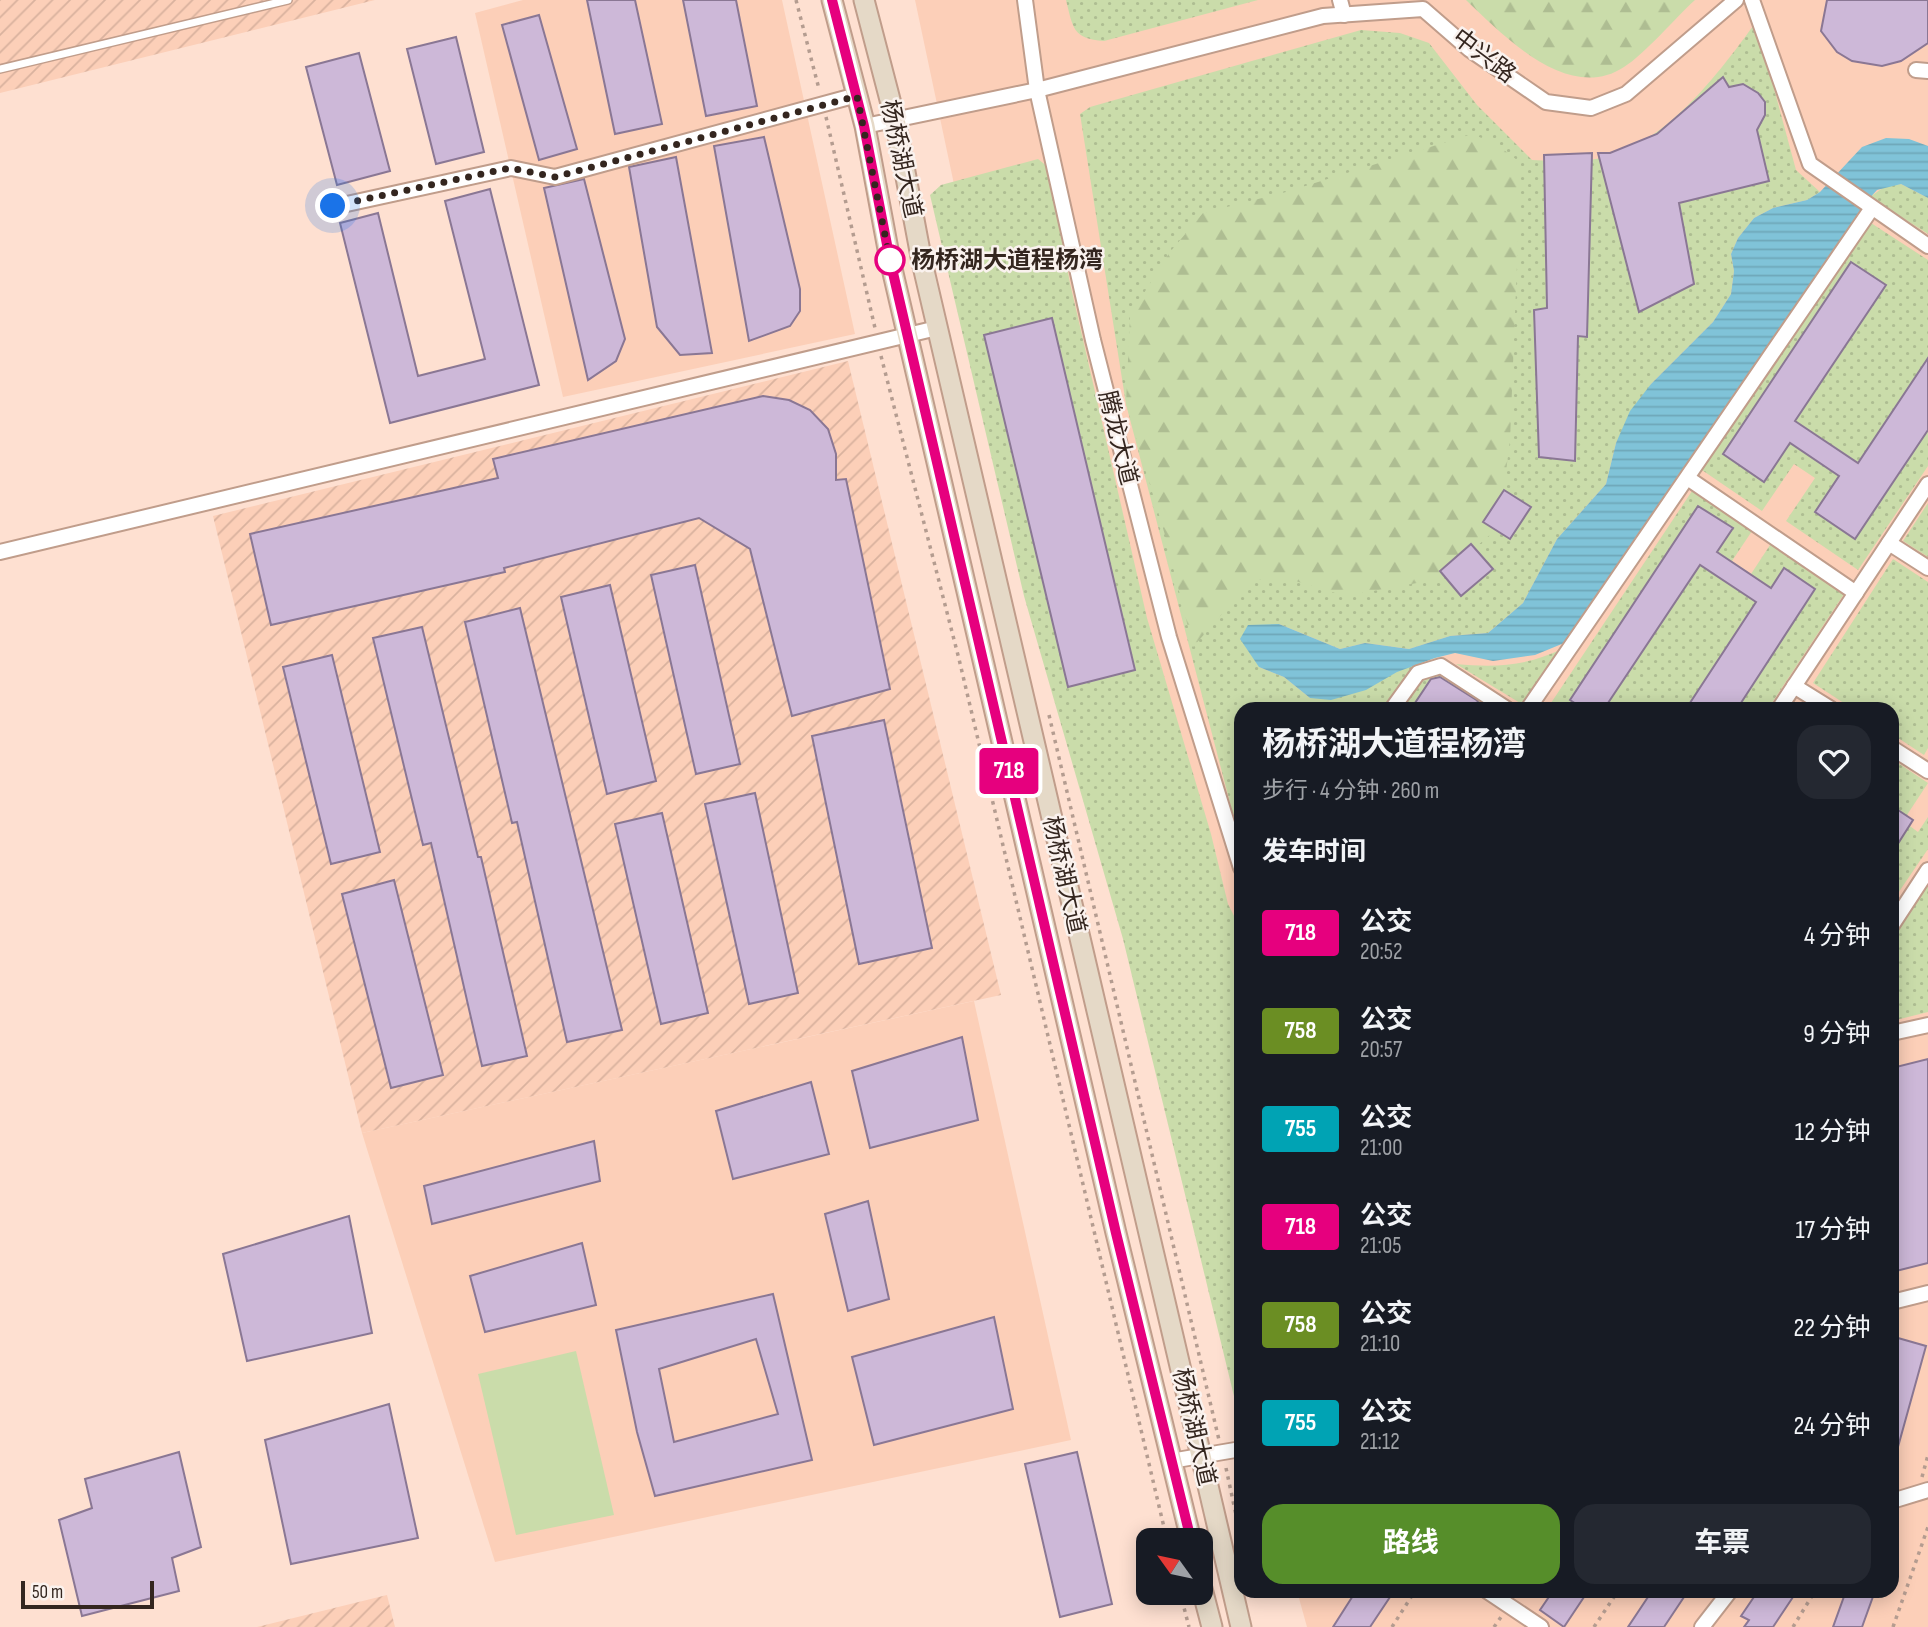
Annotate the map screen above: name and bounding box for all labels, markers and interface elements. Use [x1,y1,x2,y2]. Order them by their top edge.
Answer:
street label: 中兴路 [1447,23,1521,89]
street label: 杨桥湖大道 [874,97,928,221]
your location [315,188,350,223]
marker: 杨桥湖大道程杨湾 [875,245,905,275]
place label: 杨桥湖大道程杨湾 [911,246,1103,275]
street label: 腾龙大道 [1092,388,1144,488]
text: 杨桥湖大道程杨湾 [1262,725,1526,765]
button: heart [1797,725,1871,799]
line badge: 718 [969,748,1049,794]
text: 718 [993,756,1025,785]
text: 步行 · 4 分钟 · 260 m [1262,777,1439,805]
street label: 杨桥湖大道 [1036,813,1092,937]
text: 发车时间 [1262,837,1366,868]
text: 公交 [1360,907,1412,938]
text: 718 [1285,918,1316,947]
text: 4 分钟 [1804,921,1871,952]
text: 20:52 [1360,938,1403,966]
text: 公交 [1360,1005,1412,1036]
text: 758 [1284,1016,1317,1045]
text: 9 分钟 [1803,1019,1871,1050]
text: 20:57 [1360,1036,1402,1064]
text: 公交 [1360,1103,1412,1134]
text: 755 [1285,1114,1316,1143]
text: 12 分钟 [1795,1117,1871,1148]
text: 21:00 [1360,1134,1402,1162]
text: 公交 [1360,1201,1412,1232]
text: 718 [1285,1212,1316,1241]
text: 17 分钟 [1795,1215,1871,1246]
text: 21:05 [1360,1232,1401,1260]
text: 公交 [1360,1299,1412,1330]
text: 758 [1284,1310,1317,1339]
text: 22 分钟 [1793,1313,1871,1344]
text: 21:10 [1360,1330,1400,1358]
street label: 杨桥湖大道 [1166,1365,1222,1489]
text: 公交 [1360,1397,1412,1428]
text: 755 [1285,1408,1316,1437]
text: 24 分钟 [1793,1411,1871,1442]
text: 21:12 [1360,1428,1400,1456]
button: 路线 [1262,1504,1560,1584]
button: 车票 [1574,1504,1871,1584]
north arrow [1136,1528,1213,1605]
map controls [1136,1528,1213,1605]
scale bar [21,1578,154,1610]
text: 50 m [32,1581,63,1604]

